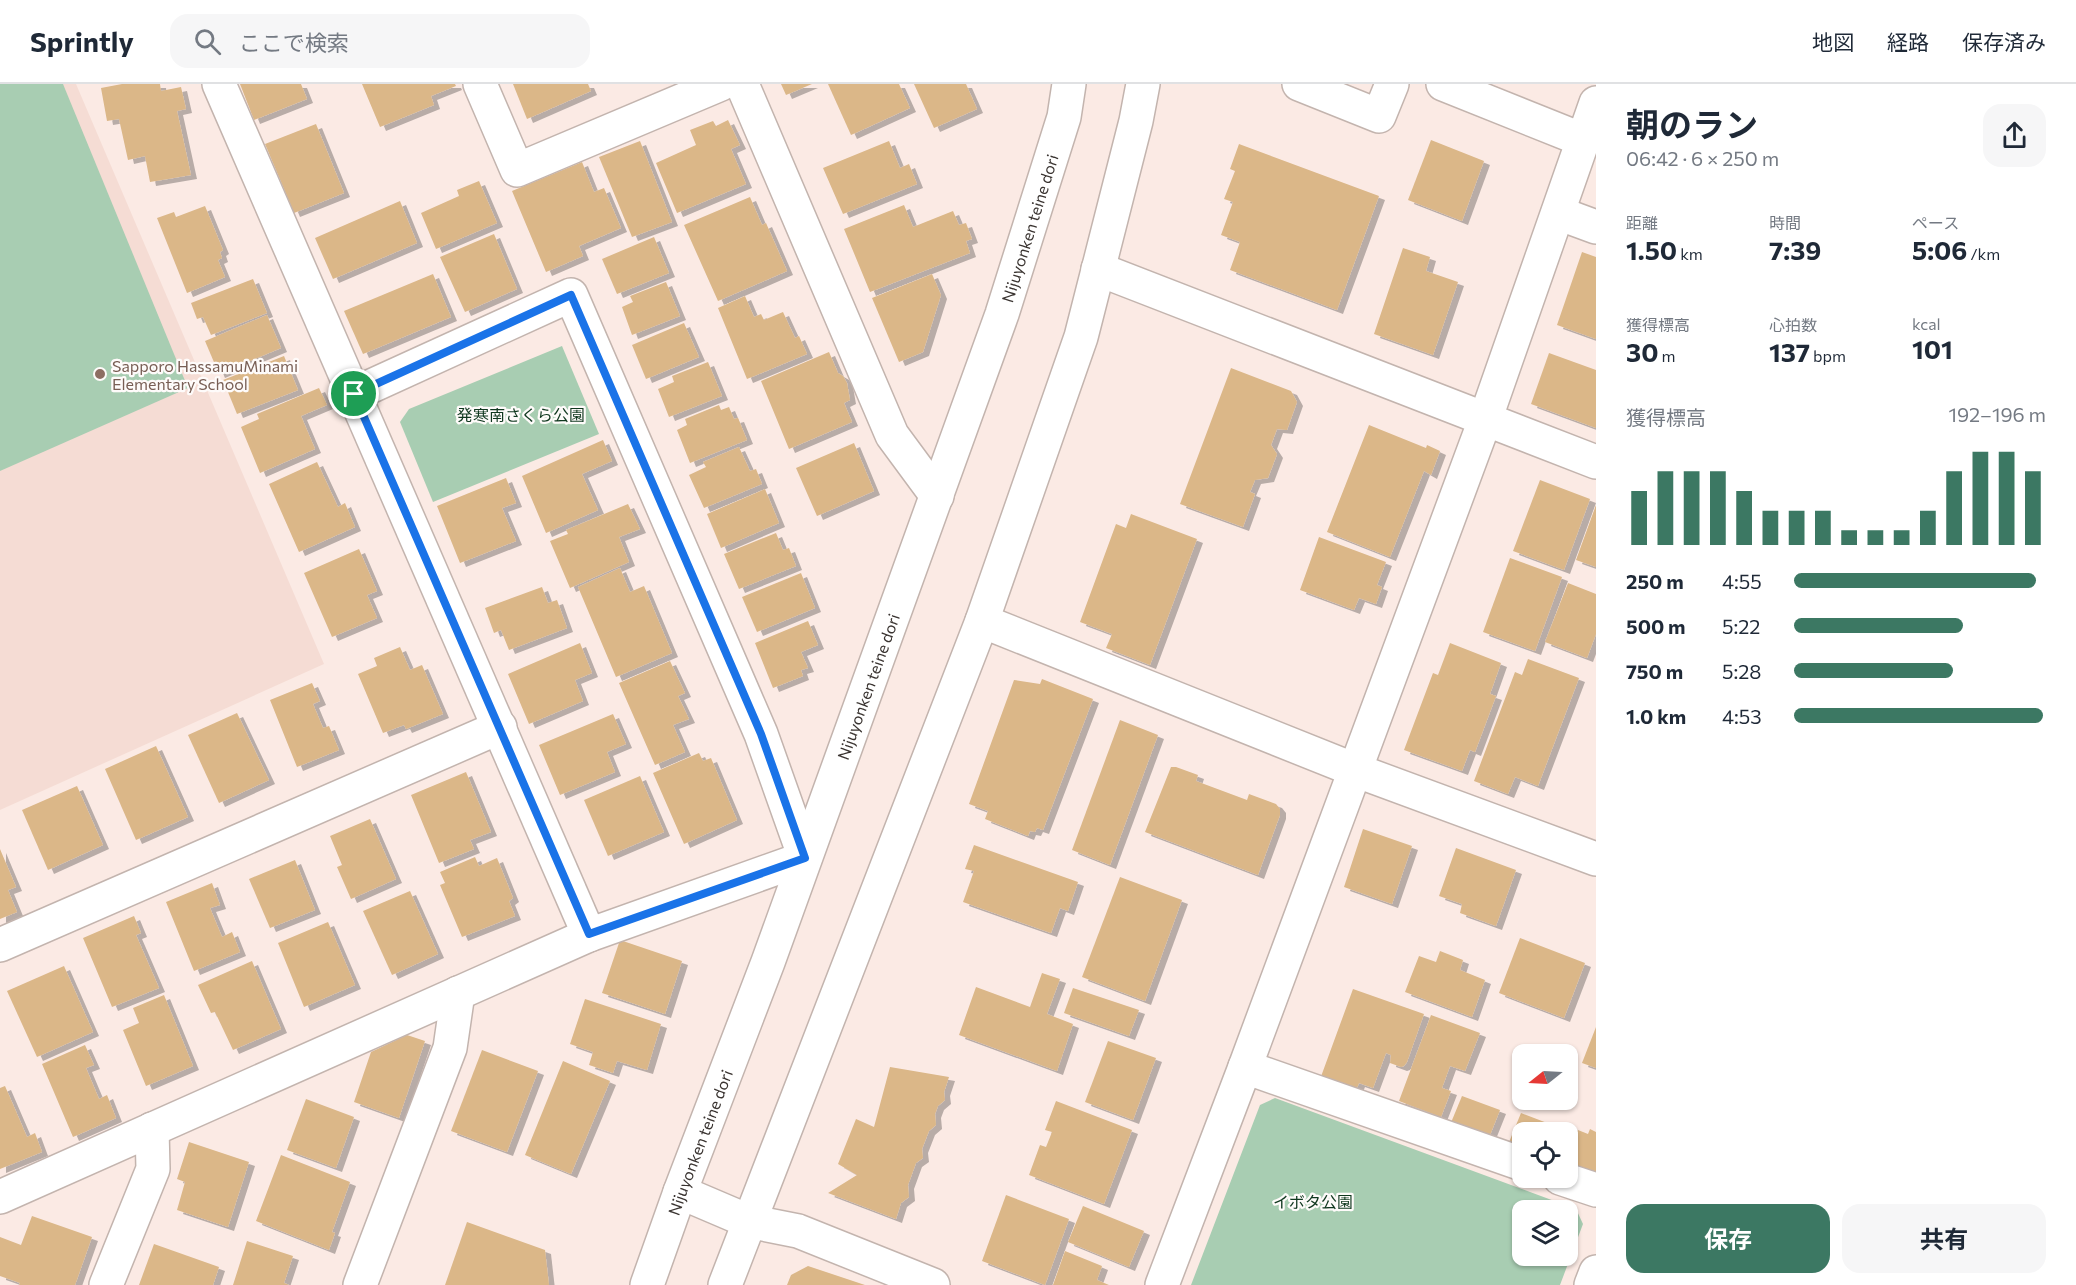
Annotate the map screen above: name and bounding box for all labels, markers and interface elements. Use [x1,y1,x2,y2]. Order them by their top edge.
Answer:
search box [170,14,590,68]
text: Sprintly [30,24,134,58]
icon: search [191,25,224,58]
text: ここで検索 [239,29,349,56]
text: 地図 [1812,29,1854,54]
text: 経路 [1887,29,1929,54]
text: 保存済み [1962,29,2046,54]
text: 朝のラン [1626,103,1758,144]
button: share [1983,104,2046,167]
text: 06:42 · 6 × 250 m [1626,146,1779,170]
street label: Nijuyonken teine dori [997,152,1061,304]
text: 距離 [1626,213,1658,232]
text: 時間 [1769,213,1801,232]
text: ペース [1912,213,1959,232]
text: 1.50 [1626,234,1677,265]
text: 7:39 [1769,234,1821,265]
text: 5:06 [1912,234,1967,265]
text: km [1677,244,1703,263]
text: /km [1967,244,2000,263]
text: kcal [1912,314,1941,333]
text: 獲得標高 [1626,315,1690,334]
text: 心拍数 [1769,315,1817,334]
text: 101 [1912,333,1953,364]
text: 30 [1626,336,1658,367]
text: 137 [1769,336,1810,367]
text: m [1658,346,1675,365]
text: bpm [1810,346,1846,365]
place label: Sapporo HassamuMinami Elementary School [112,356,298,393]
marker: Sapporo HassamuMinami Elementary School [93,367,107,381]
pin [328,368,379,419]
icon: arrive [337,377,370,410]
text: 192–196 m [1948,402,2046,426]
park label: 発寒南さくら公園 [457,405,585,424]
text: 獲得標高 [1626,405,1706,429]
text: 250 m [1626,569,1684,593]
text: 4:55 [1722,569,1762,593]
street label: Nijuyonken teine dori [832,611,903,762]
text: 500 m [1626,614,1686,638]
text: 5:22 [1722,614,1760,638]
text: 750 m [1626,659,1683,683]
text: 5:28 [1722,659,1761,683]
text: 1.0 km [1626,704,1686,728]
text: 4:53 [1722,704,1762,728]
north arrow [1512,1044,1578,1110]
map controls [1512,1044,1578,1266]
street label: Nijuyonken teine dori [663,1067,735,1218]
button: locate [1512,1122,1578,1188]
park label: イボタ公園 [1273,1192,1353,1211]
button: layers [1512,1200,1578,1266]
button: 保存 [1626,1204,1830,1273]
button: 共有 [1842,1204,2046,1273]

